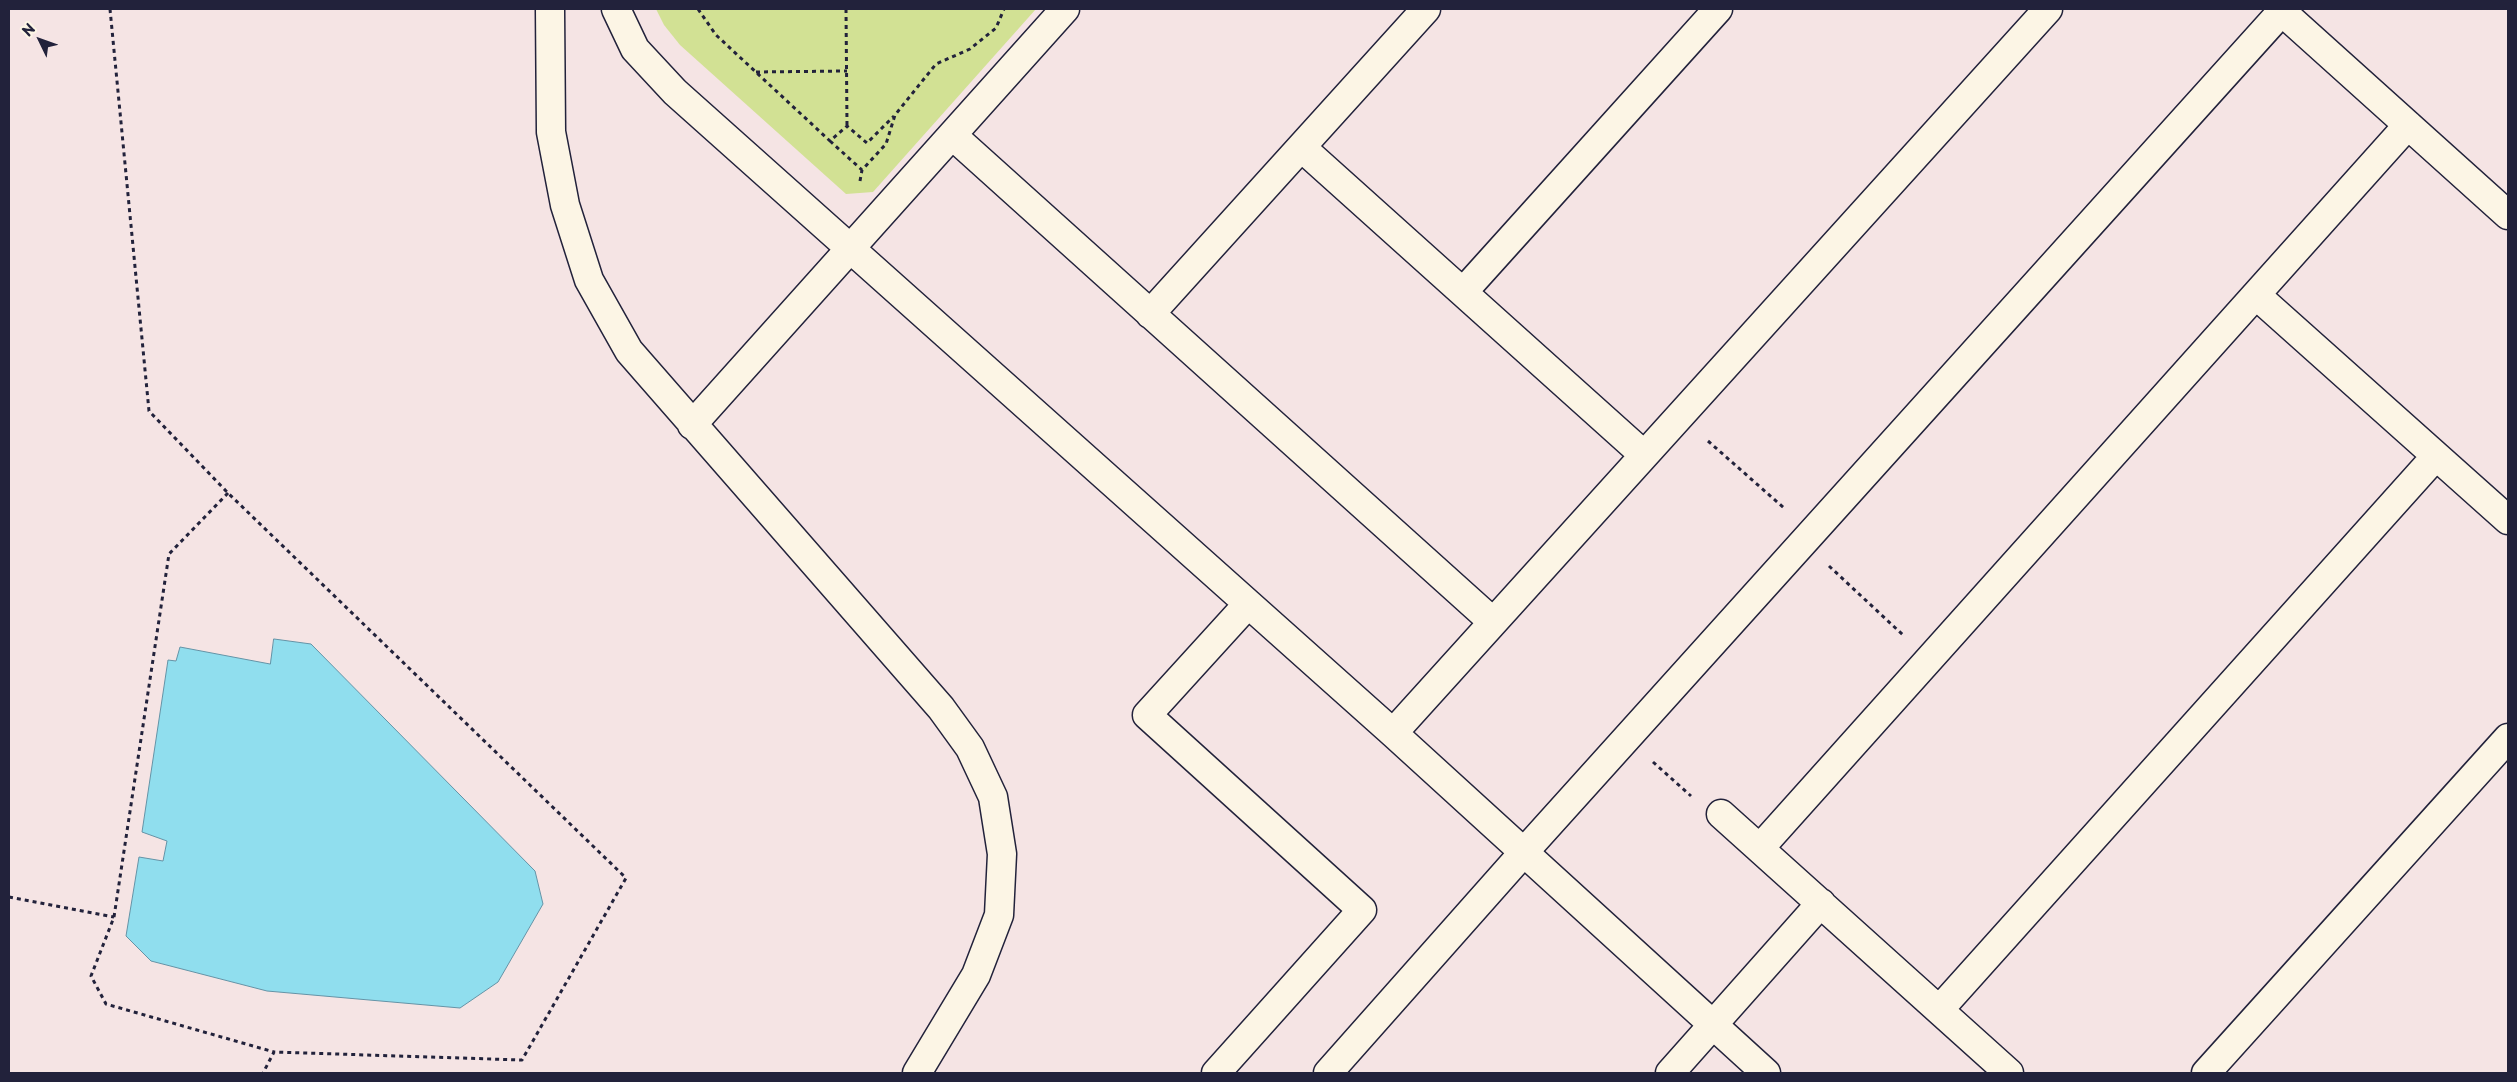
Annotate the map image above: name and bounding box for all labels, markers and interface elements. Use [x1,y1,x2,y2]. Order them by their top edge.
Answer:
north arrow [15,15,65,65]
text: N [17,18,40,41]

